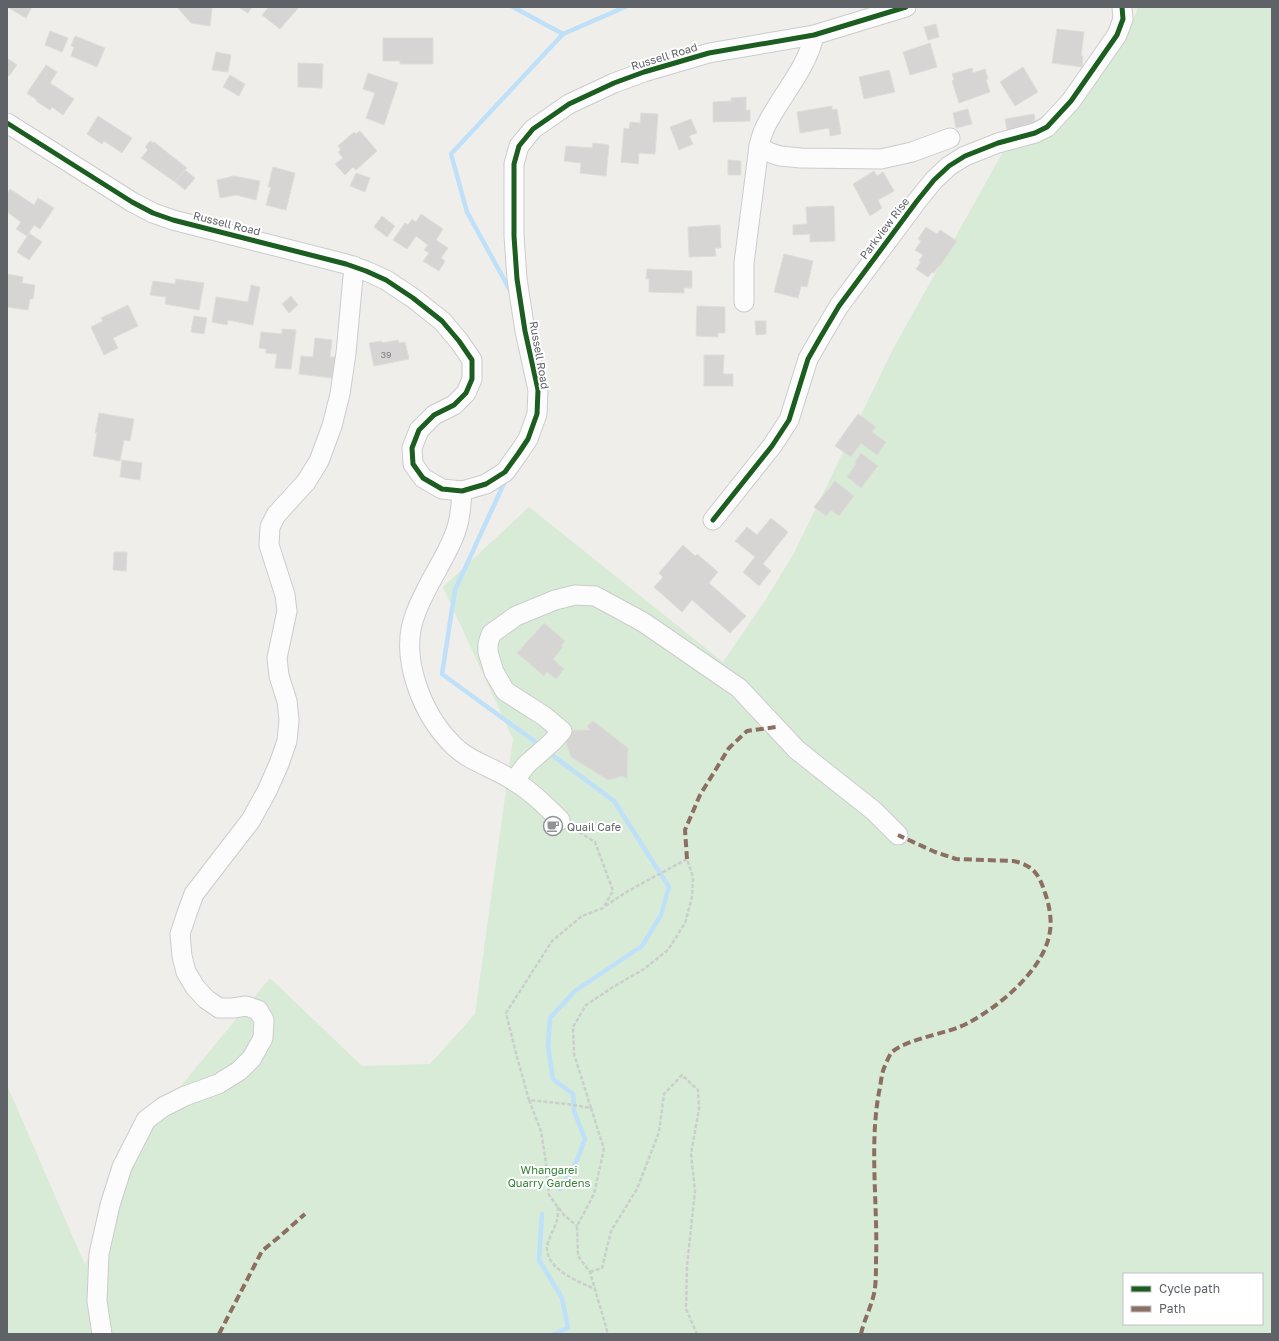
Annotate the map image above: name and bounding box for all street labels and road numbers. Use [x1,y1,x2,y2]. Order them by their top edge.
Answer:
street label: Russell Road [629,40,699,72]
street label: Parkview Rise [857,195,911,261]
street label: Russell Road [192,208,262,238]
street label: Russell Road [528,320,552,390]

